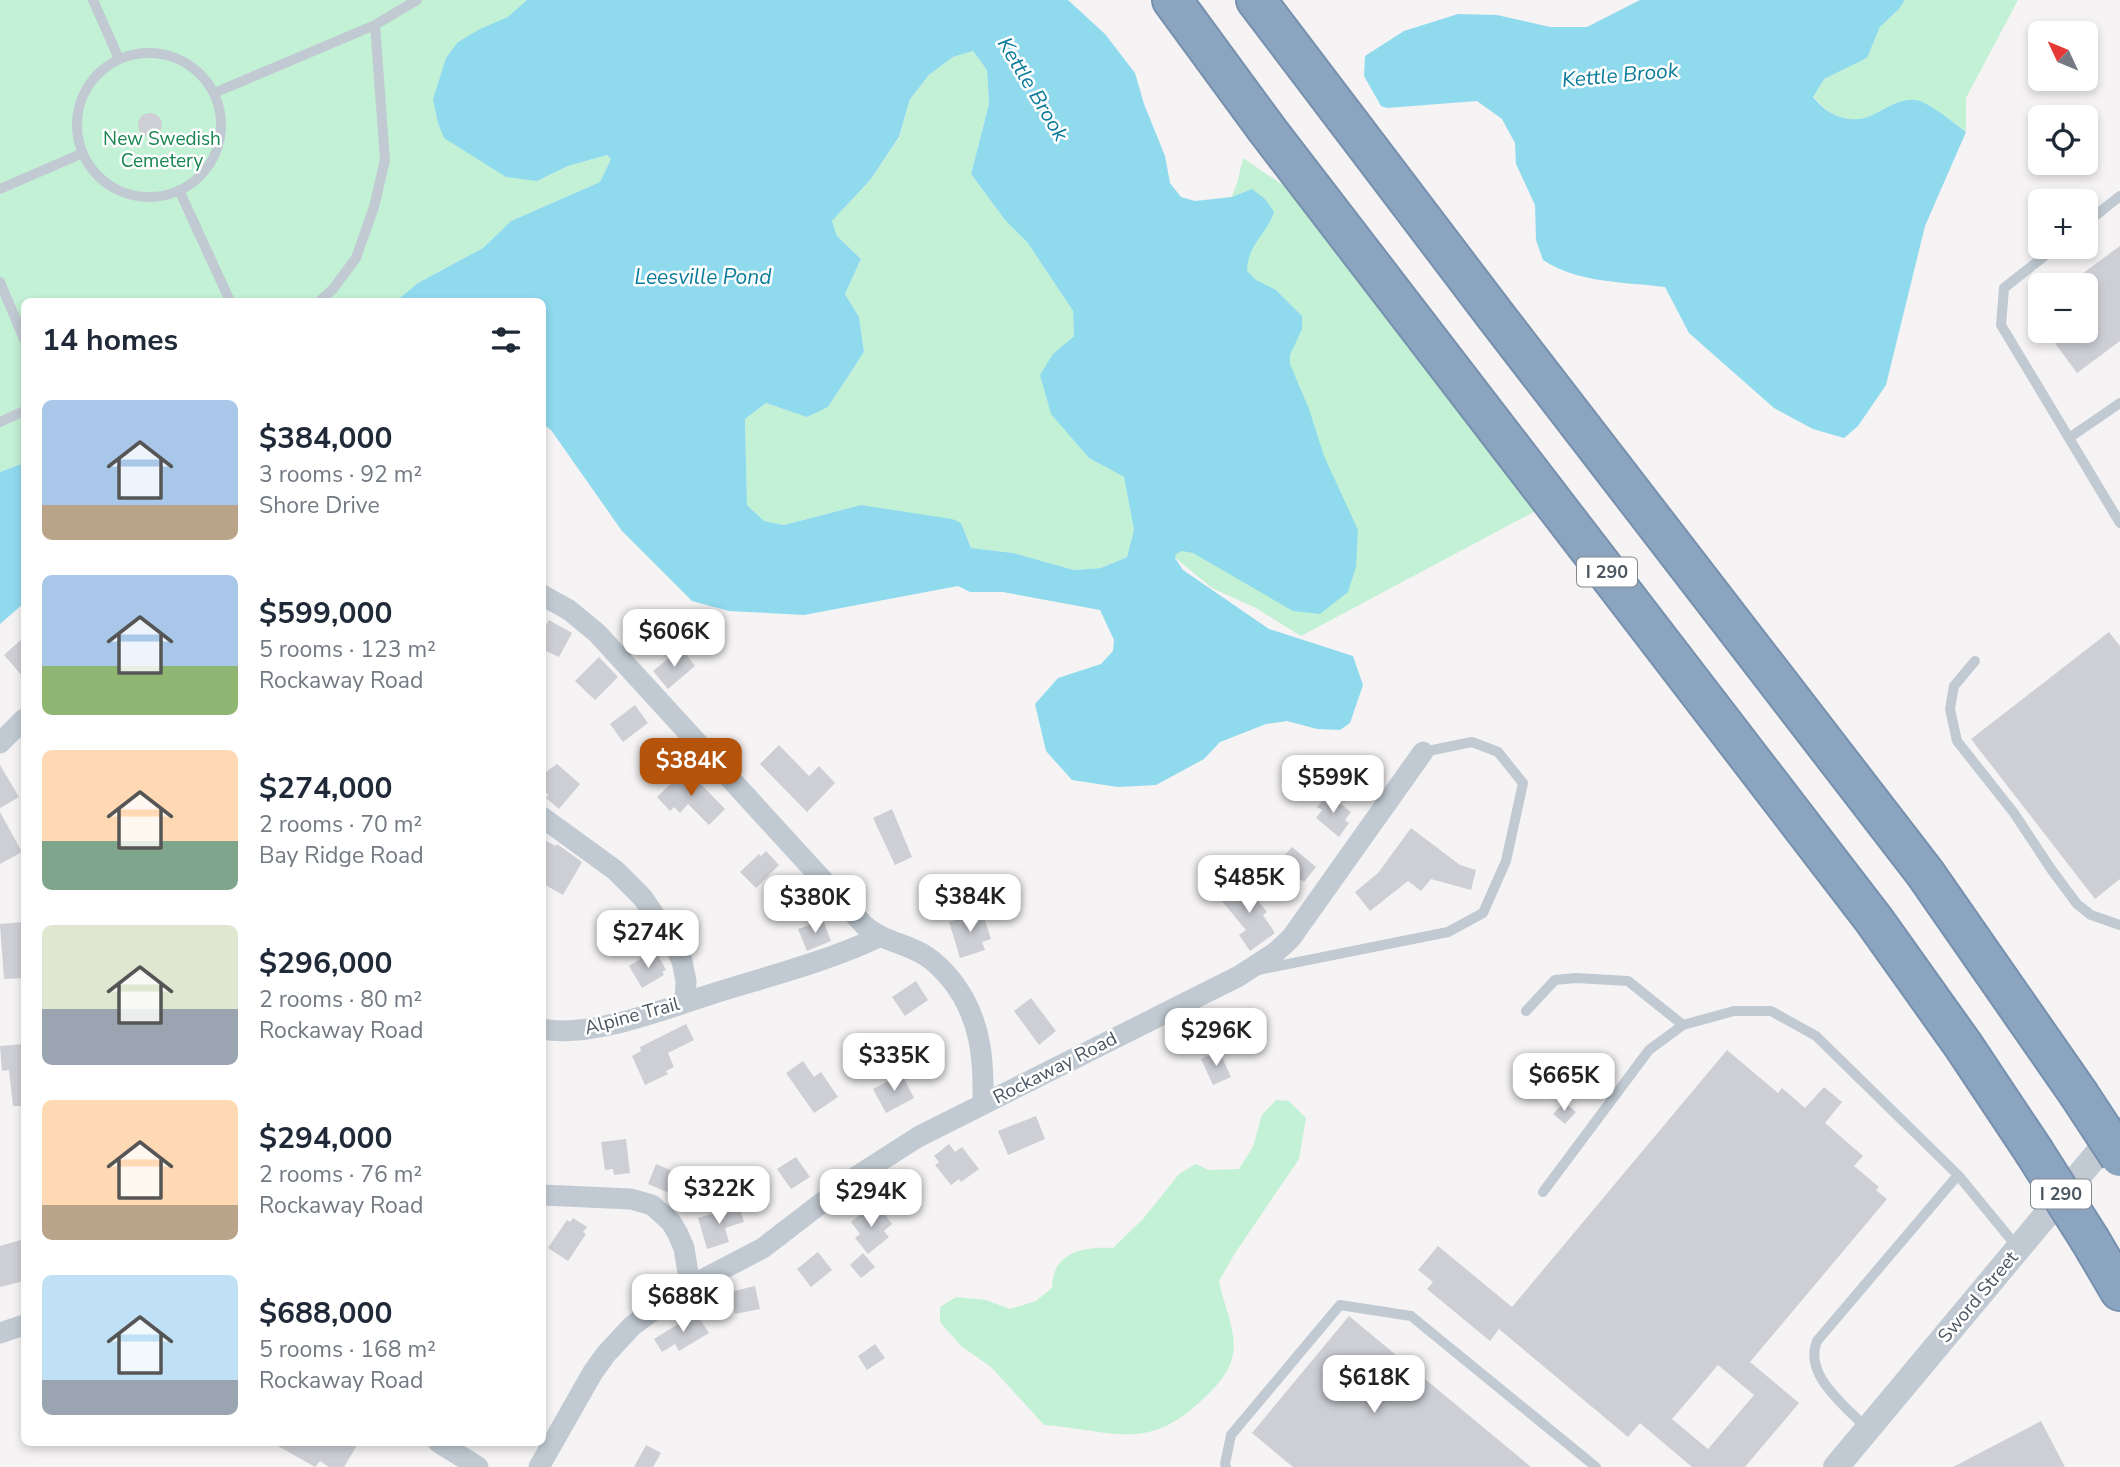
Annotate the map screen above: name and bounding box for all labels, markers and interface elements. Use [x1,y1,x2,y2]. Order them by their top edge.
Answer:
north arrow [2028,21,2098,91]
map controls [2028,21,2098,343]
water label: Kettle Brook [991,32,1075,147]
water label: Kettle Brook [1561,56,1680,94]
button: locate [2028,105,2098,175]
park label: New Swedish Cemetery [103,126,221,174]
button: + [2028,189,2098,259]
water label: Leesville Pond [635,263,772,291]
button: − [2028,273,2098,343]
text: 14 homes [42,320,178,361]
icon: filters [487,321,525,359]
text: $384,000 [259,418,392,459]
icon: home [98,428,182,512]
text: 3 rooms · 92 m² [259,459,422,490]
text: Shore Drive [259,490,380,521]
road number: I 290 [1577,558,1637,586]
text: $599,000 [259,593,392,634]
icon: home [98,603,182,687]
pin: $606K [625,610,723,669]
text: $606K [639,616,709,647]
text: 5 rooms · 123 m² [259,634,436,665]
text: Rockaway Road [259,665,423,696]
pin: $384K [642,738,740,798]
text: $384K [656,745,726,776]
pin: $599K [1284,756,1382,815]
text: $599K [1298,762,1368,793]
text: $274,000 [259,768,392,809]
icon: home [98,778,182,862]
text: 2 rooms · 70 m² [259,809,422,840]
text: Bay Ridge Road [259,840,424,871]
pin: $485K [1200,856,1298,915]
text: $485K [1214,862,1284,893]
pin: $384K [921,874,1019,934]
pin: $380K [766,876,864,935]
text: $384K [935,881,1005,912]
text: $380K [780,882,850,913]
pin: $274K [599,911,697,970]
text: $274K [613,917,683,948]
text: $296,000 [259,943,392,984]
icon: home [98,953,182,1037]
text: 2 rooms · 80 m² [259,984,422,1015]
street label: Alpine Trail [582,991,683,1041]
pin: $296K [1167,1009,1265,1068]
text: Rockaway Road [259,1015,423,1046]
text: $296K [1181,1015,1251,1046]
street label: Rockaway Road [989,1026,1121,1110]
pin: $335K [845,1034,943,1093]
text: $335K [859,1040,929,1071]
pin: $665K [1515,1054,1613,1113]
text: $665K [1529,1060,1599,1091]
text: $294,000 [259,1118,392,1159]
icon: home [98,1128,182,1212]
text: 2 rooms · 76 m² [259,1159,422,1190]
pin: $322K [670,1166,768,1226]
pin: $294K [822,1170,920,1229]
text: $322K [684,1173,754,1204]
text: $294K [836,1176,906,1207]
road number: I 290 [2031,1180,2091,1209]
text: Rockaway Road [259,1190,423,1221]
street label: Sword Street [1932,1245,2024,1348]
pin: $688K [634,1274,732,1334]
text: $688K [648,1281,718,1312]
text: $688,000 [259,1293,392,1334]
icon: home [98,1303,182,1387]
text: 5 rooms · 168 m² [259,1334,436,1365]
pin: $618K [1325,1356,1423,1415]
text: $618K [1339,1362,1409,1393]
text: Rockaway Road [259,1365,423,1396]

